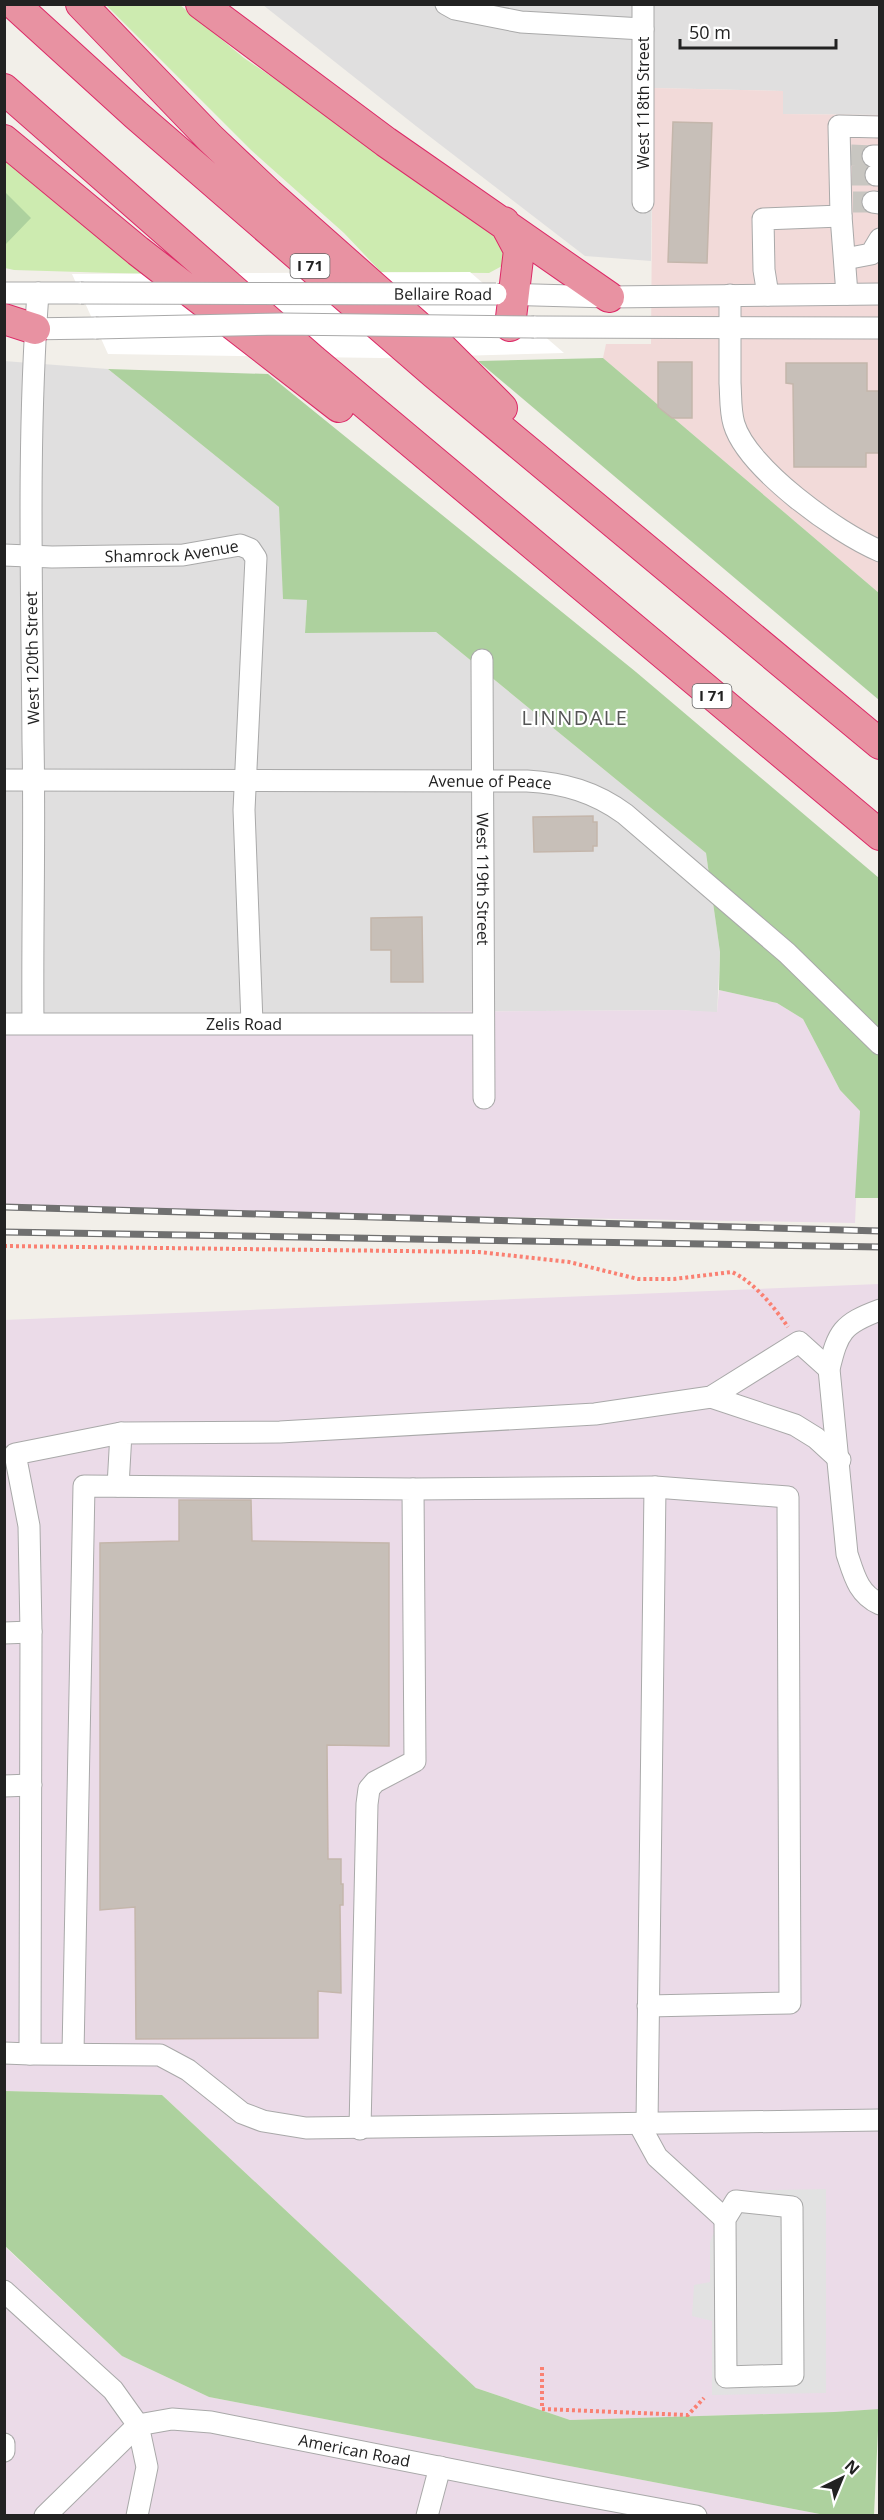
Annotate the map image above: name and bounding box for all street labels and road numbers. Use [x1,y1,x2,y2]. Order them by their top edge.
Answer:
street label: West 118th Street [632,36,654,170]
road number: I 71 [290,254,330,278]
street label: Bellaire Road [394,283,492,305]
street label: Shamrock Avenue [105,534,240,567]
street label: West 120th Street [20,591,44,725]
road number: I 71 [692,684,732,708]
street label: Avenue of Peace [428,770,553,794]
street label: West 119th Street [472,812,494,946]
street label: Zelis Road [206,1013,282,1035]
street label: American Road [297,2429,412,2472]

